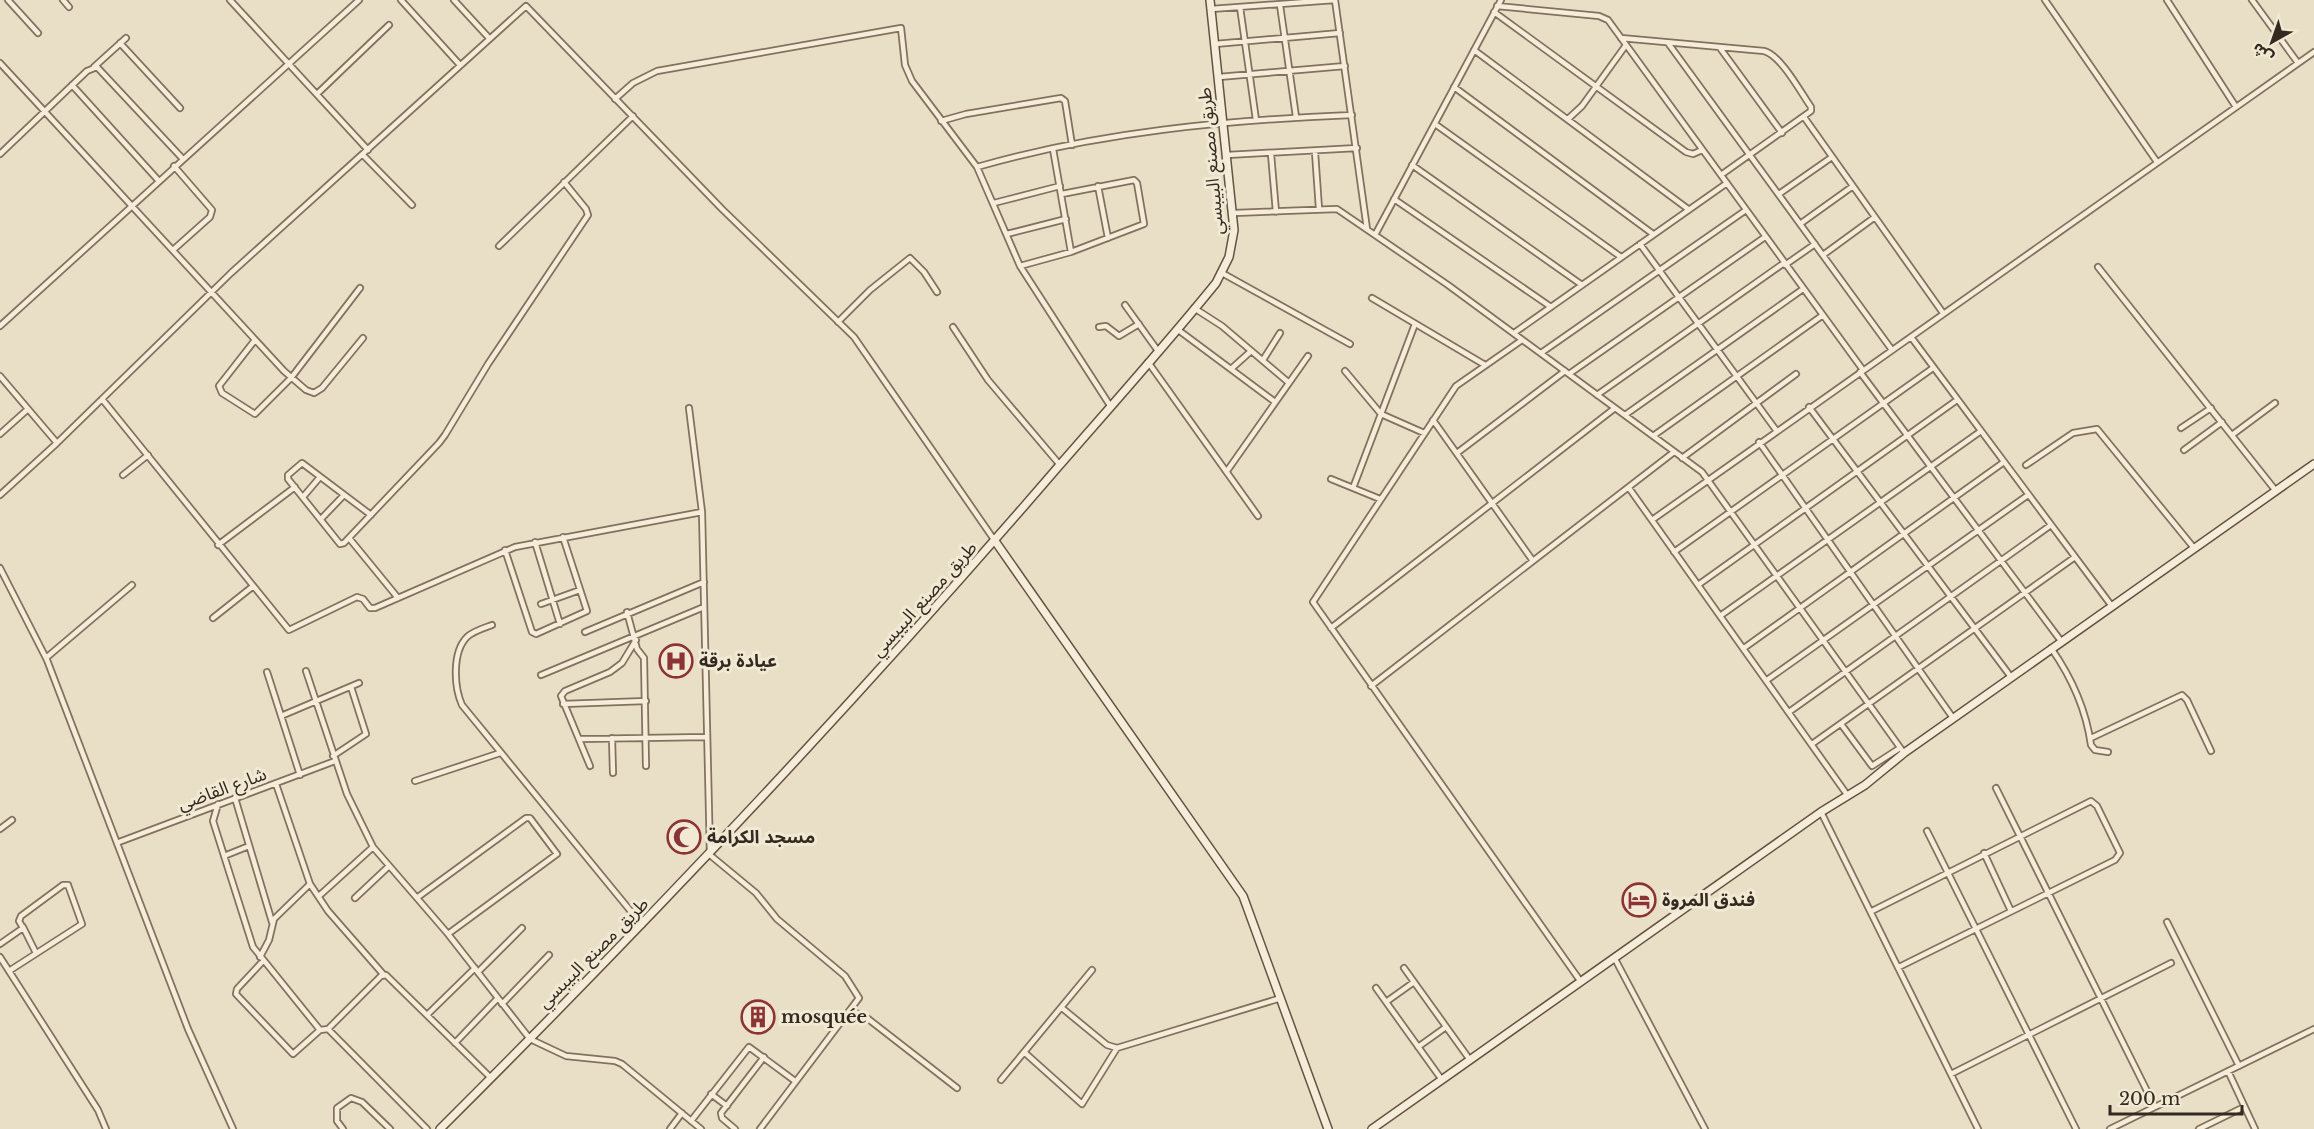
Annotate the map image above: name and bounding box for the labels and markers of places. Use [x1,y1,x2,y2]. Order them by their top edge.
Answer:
hospital icon: عيادة برقة [658,643,694,679]
place label: عيادة برقة [699,650,777,672]
mosque icon: مسجد الكرامة [666,819,702,855]
place label: مسجد الكرامة [707,826,815,848]
hotel icon: فندق المروة [1621,882,1657,918]
place label: فندق المروة [1662,889,1755,911]
building icon: mosquée [740,999,776,1035]
place label: mosquée [781,1006,867,1028]

